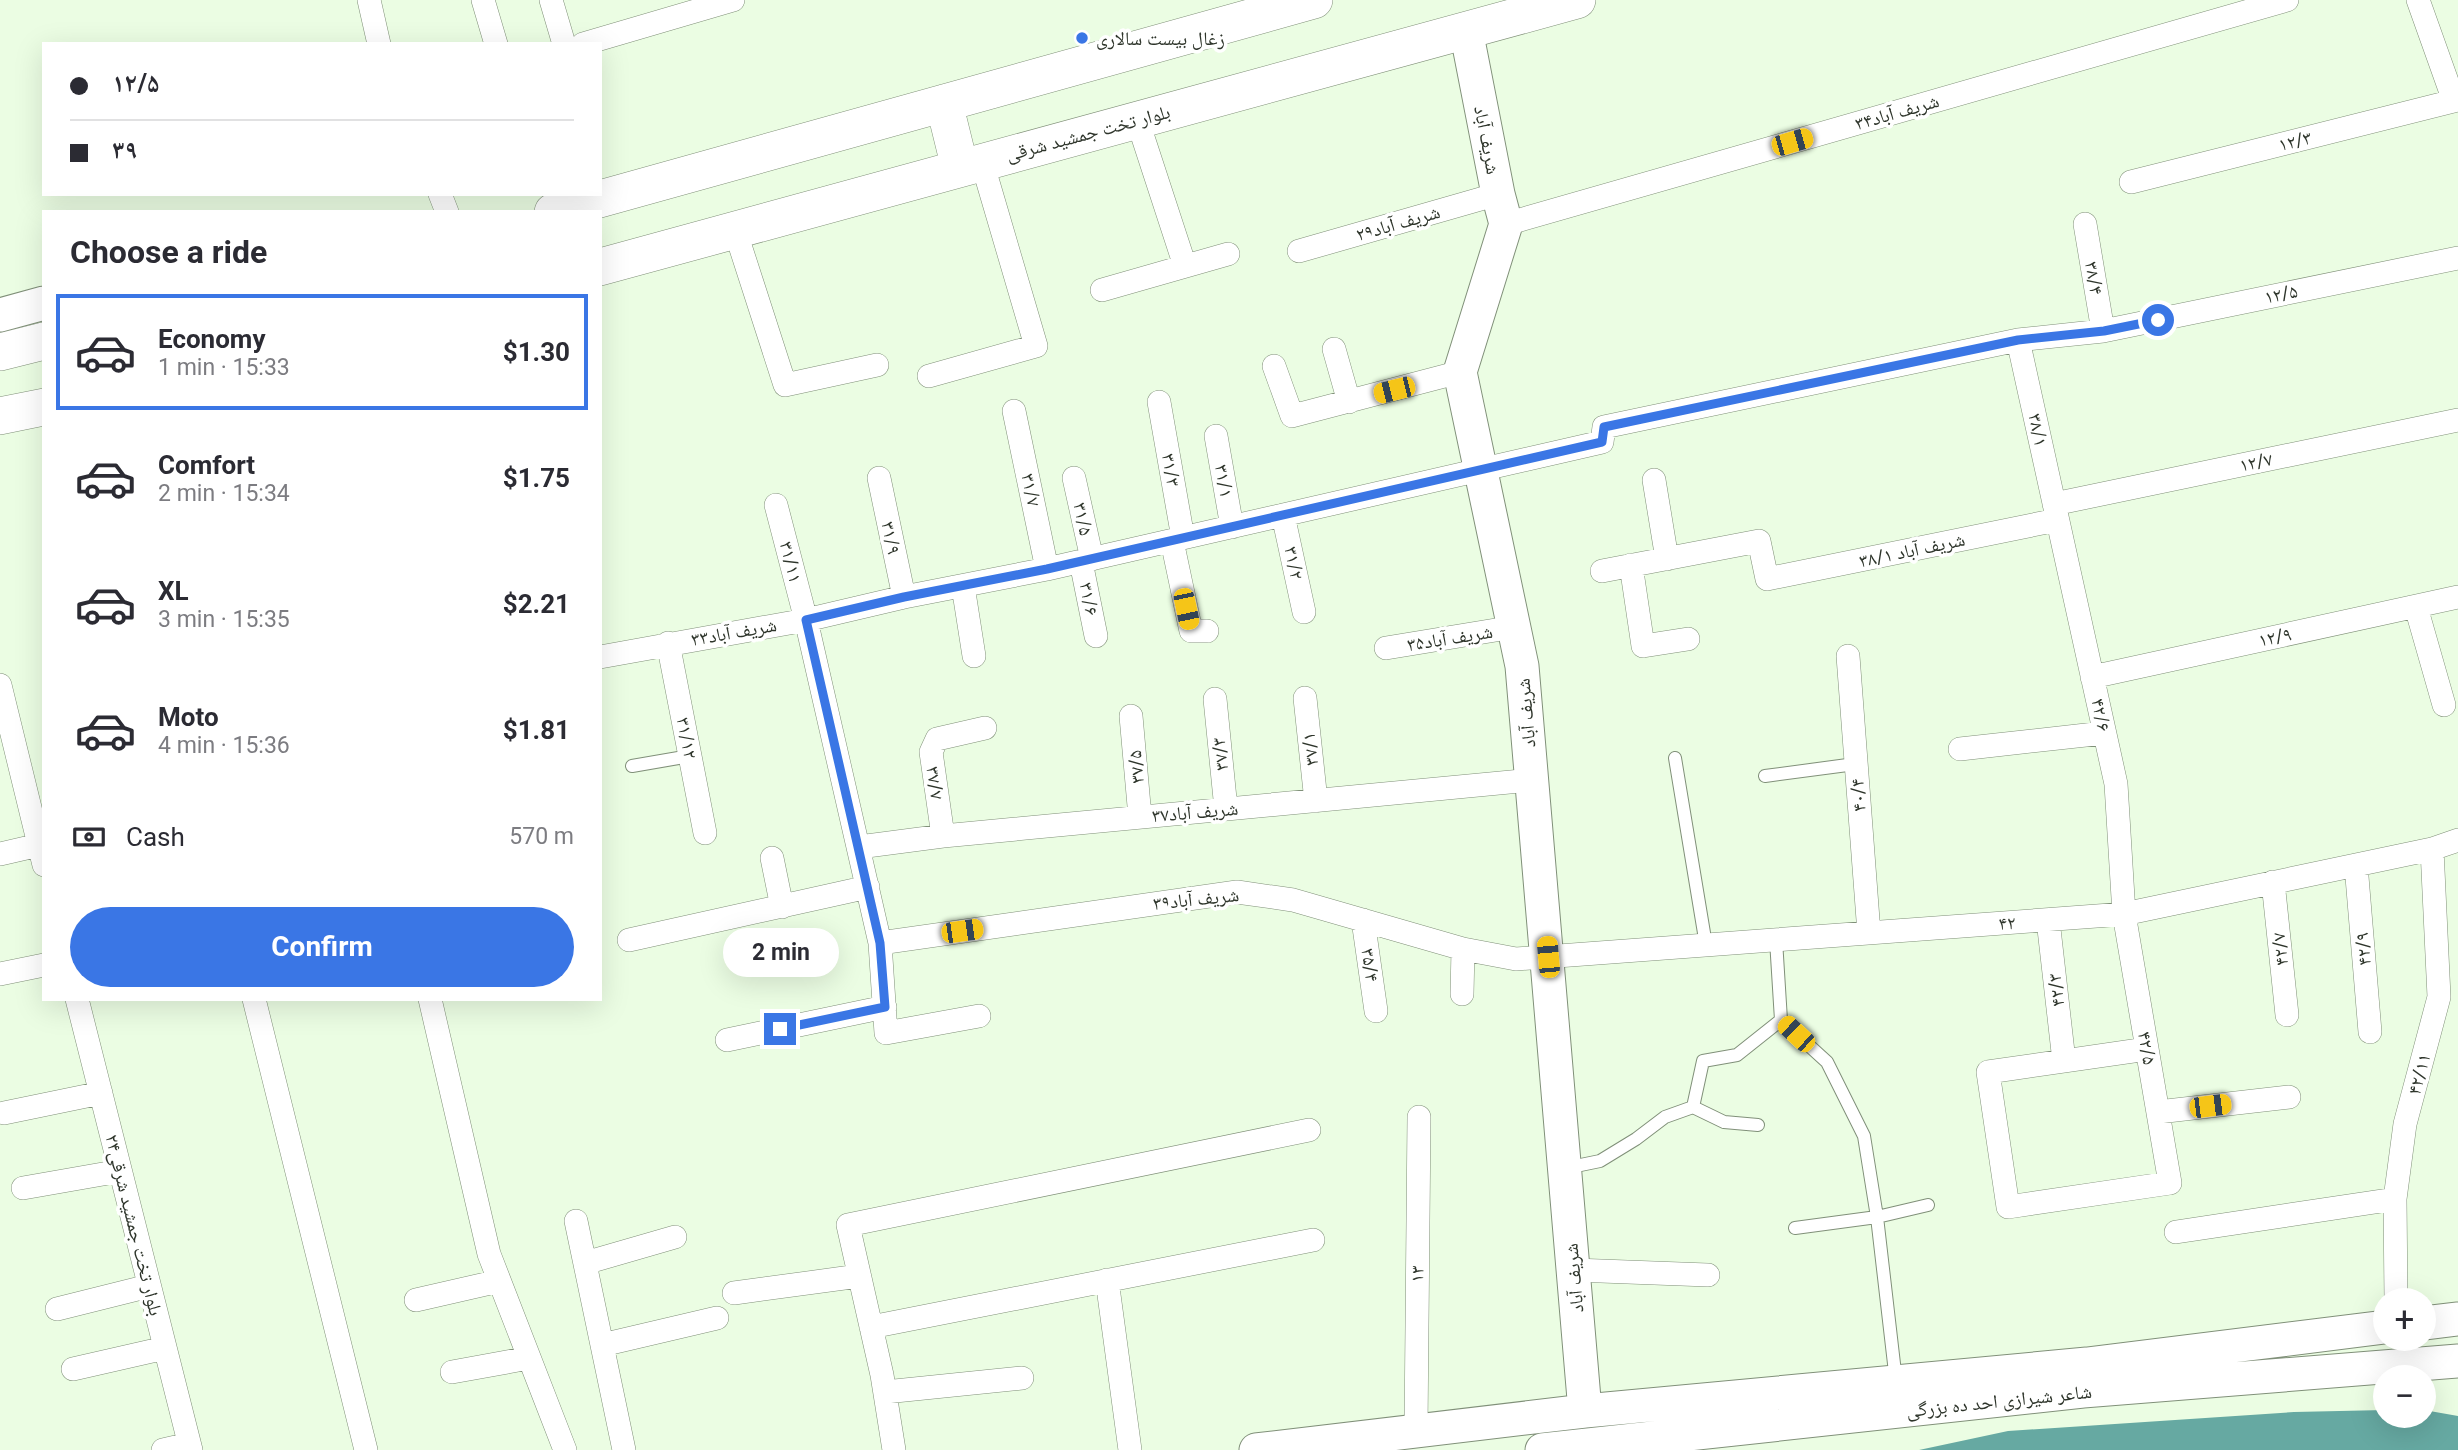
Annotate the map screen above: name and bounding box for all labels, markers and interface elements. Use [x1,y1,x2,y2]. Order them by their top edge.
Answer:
place label: زغال بیست سالاری [1096,27,1225,50]
marker: زغال بیست سالاری [1074,30,1090,46]
text: ۱۲/۵ [112,68,160,98]
street label: شریف آباد۳۴ [1852,89,1942,135]
street label: بلوار تخت جمشید شرقی [1003,100,1173,166]
street label: شریف آباد [1469,104,1505,176]
car [1769,126,1816,158]
street label: ۱۲/۳ [2276,126,2314,156]
text: ۳۹ [112,135,137,165]
street label: شریف آباد۲۹ [1353,200,1443,246]
text: Choose a ride [70,233,267,271]
street label: ۳۸/۴ [2080,260,2108,296]
street label: ۱۲/۵ [2262,279,2300,309]
route start [2142,304,2174,336]
icon: car [74,321,137,384]
text: Economy [158,324,265,354]
text: $1.30 [503,337,570,367]
text: 1 min · 15:33 [158,354,290,381]
car [1372,375,1417,405]
street label: ۳۸/۱ [2023,411,2053,449]
icon: car [74,447,137,510]
street label: ۱۲/۷ [2237,447,2275,477]
text: Comfort [158,450,255,480]
street label: ۳۱/۳ [1157,452,1185,488]
text: $1.75 [503,463,570,493]
street label: ۳۱/۱ [1210,463,1238,499]
street label: ۳۱/۷ [1016,471,1046,509]
text: 2 min · 15:34 [158,480,290,507]
street label: ۳۱/۵ [1068,500,1098,538]
street label: ۳۱/۹ [876,519,906,557]
street label: ۳۸/۱ شریف آباد [1857,528,1967,572]
street label: ۳۱/۱۱ [775,539,807,585]
street label: ۳۱/۲ [1279,544,1309,582]
icon: car [74,573,137,636]
text: XL [158,576,189,606]
street label: ۳۱/۶ [1075,580,1103,618]
car [1172,586,1201,632]
text: $2.21 [503,589,570,619]
text: 3 min · 15:35 [158,606,290,633]
street label: شریف آباد۳۳ [689,613,779,651]
street label: شریف آباد۳۵ [1406,620,1494,656]
street label: ۱۲/۹ [2256,622,2294,652]
street label: شریف آباد [1512,677,1540,749]
street label: ۴۲/۶ [2086,696,2116,734]
icon: car [74,699,137,762]
text: Moto [158,702,219,732]
text: $1.81 [503,715,570,745]
street label: ۳۱/۱۲ [672,715,702,761]
street label: ۳۷/۱ [1297,731,1323,767]
text: 4 min · 15:36 [158,732,290,759]
street label: ۳۷/۳ [1207,736,1233,772]
street label: ۳۷/۵ [1123,749,1149,785]
street label: ۳۷/۷ [921,765,949,802]
street label: ۴۰/۴ [1845,778,1871,812]
street label: شریف آباد۳۷ [1151,797,1239,827]
icon: cash [70,818,108,856]
text: Cash [126,822,185,852]
text: 570 m [509,823,574,850]
street label: شریف آباد۳۹ [1152,883,1240,915]
button: Confirm [70,907,574,987]
street label: ۴۲ [1998,911,2016,935]
car [940,918,985,944]
callout: 2 min [722,928,838,976]
street label: ۴۲/۷ [2267,931,2293,967]
street label: ۴۲/۹ [2350,931,2376,967]
car [1536,935,1561,979]
text: 2 min [752,939,810,966]
street label: ۳۵/۴ [1356,947,1384,983]
street label: ۴۲/۳ [2043,972,2069,1008]
car [1774,1012,1819,1056]
route end [764,1013,796,1045]
street label: ۴۲/۵ [2133,1030,2161,1066]
street label: ۴۲/۱۱ [2402,1051,2436,1097]
car [2188,1093,2233,1119]
street label: بلوار تخت جمشید شرقی۲۴ [100,1132,168,1318]
street label: شریف آباد [1560,1242,1588,1314]
street label: ۱۳ [1405,1265,1429,1283]
map controls [2373,1288,2436,1428]
button: + [2373,1288,2436,1351]
button: − [2373,1365,2436,1428]
street label: شاعر شیرازی احد ده بزرگی [1905,1380,2093,1422]

